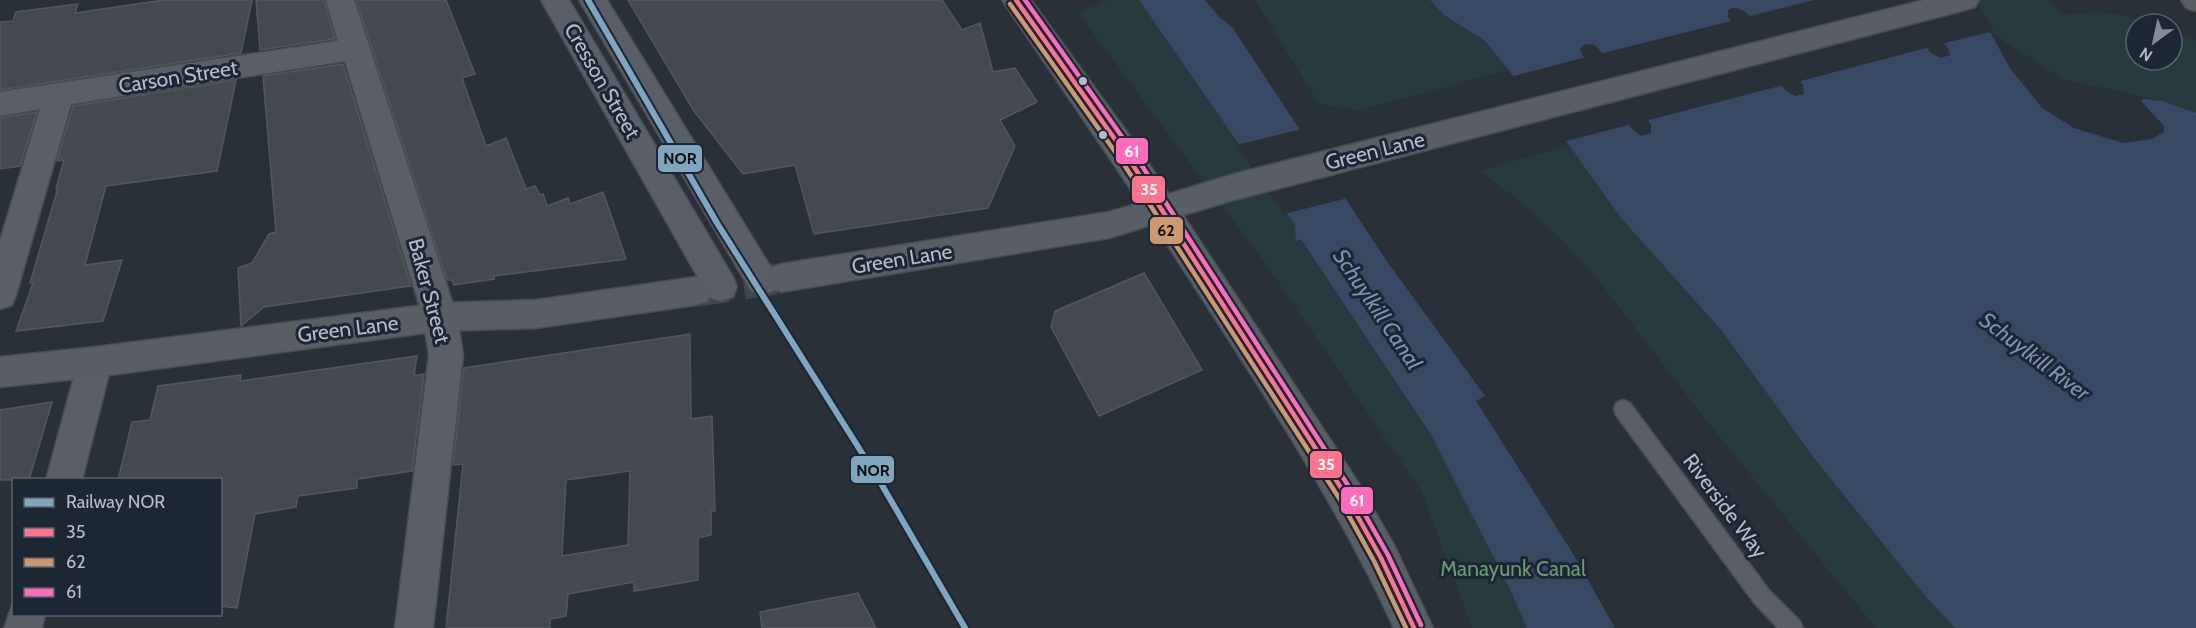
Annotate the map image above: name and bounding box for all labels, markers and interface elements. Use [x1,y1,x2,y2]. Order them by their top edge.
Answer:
north arrow [2124,12,2184,72]
street label: Cresson Street [559,19,646,143]
text: N [2136,43,2156,65]
street label: Carson Street [117,55,239,98]
unlabelled marker [1077,75,1089,87]
street label: Green Lane [1323,126,1427,175]
unlabelled marker [1097,129,1109,141]
line badge: 61 [1115,137,1149,165]
text: 61 [1125,142,1139,161]
line badge: NOR [657,144,703,173]
text: NOR [663,149,697,168]
line badge: 35 [1131,175,1166,204]
text: 35 [1140,180,1158,199]
line badge: 62 [1149,216,1184,245]
text: 62 [1157,221,1175,240]
street label: Baker Street [403,236,455,346]
street label: Green Lane [850,238,954,279]
water label: Schuylkill Canal [1327,244,1428,375]
water label: Schuylkill River [1974,306,2096,407]
street label: Green Lane [296,310,400,347]
street label: Riverside Way [1678,449,1773,563]
line badge: 35 [1309,450,1343,479]
line badge: NOR [850,455,895,484]
text: 35 [1317,455,1335,474]
text: NOR [856,461,890,480]
legend [12,478,222,616]
line badge: 61 [1340,486,1374,515]
text: Railway NOR [66,491,165,513]
text: 61 [1350,491,1364,510]
text: 35 [66,521,85,543]
text: 62 [66,551,86,573]
park label: Manayunk Canal [1440,556,1586,581]
text: 61 [66,581,82,603]

